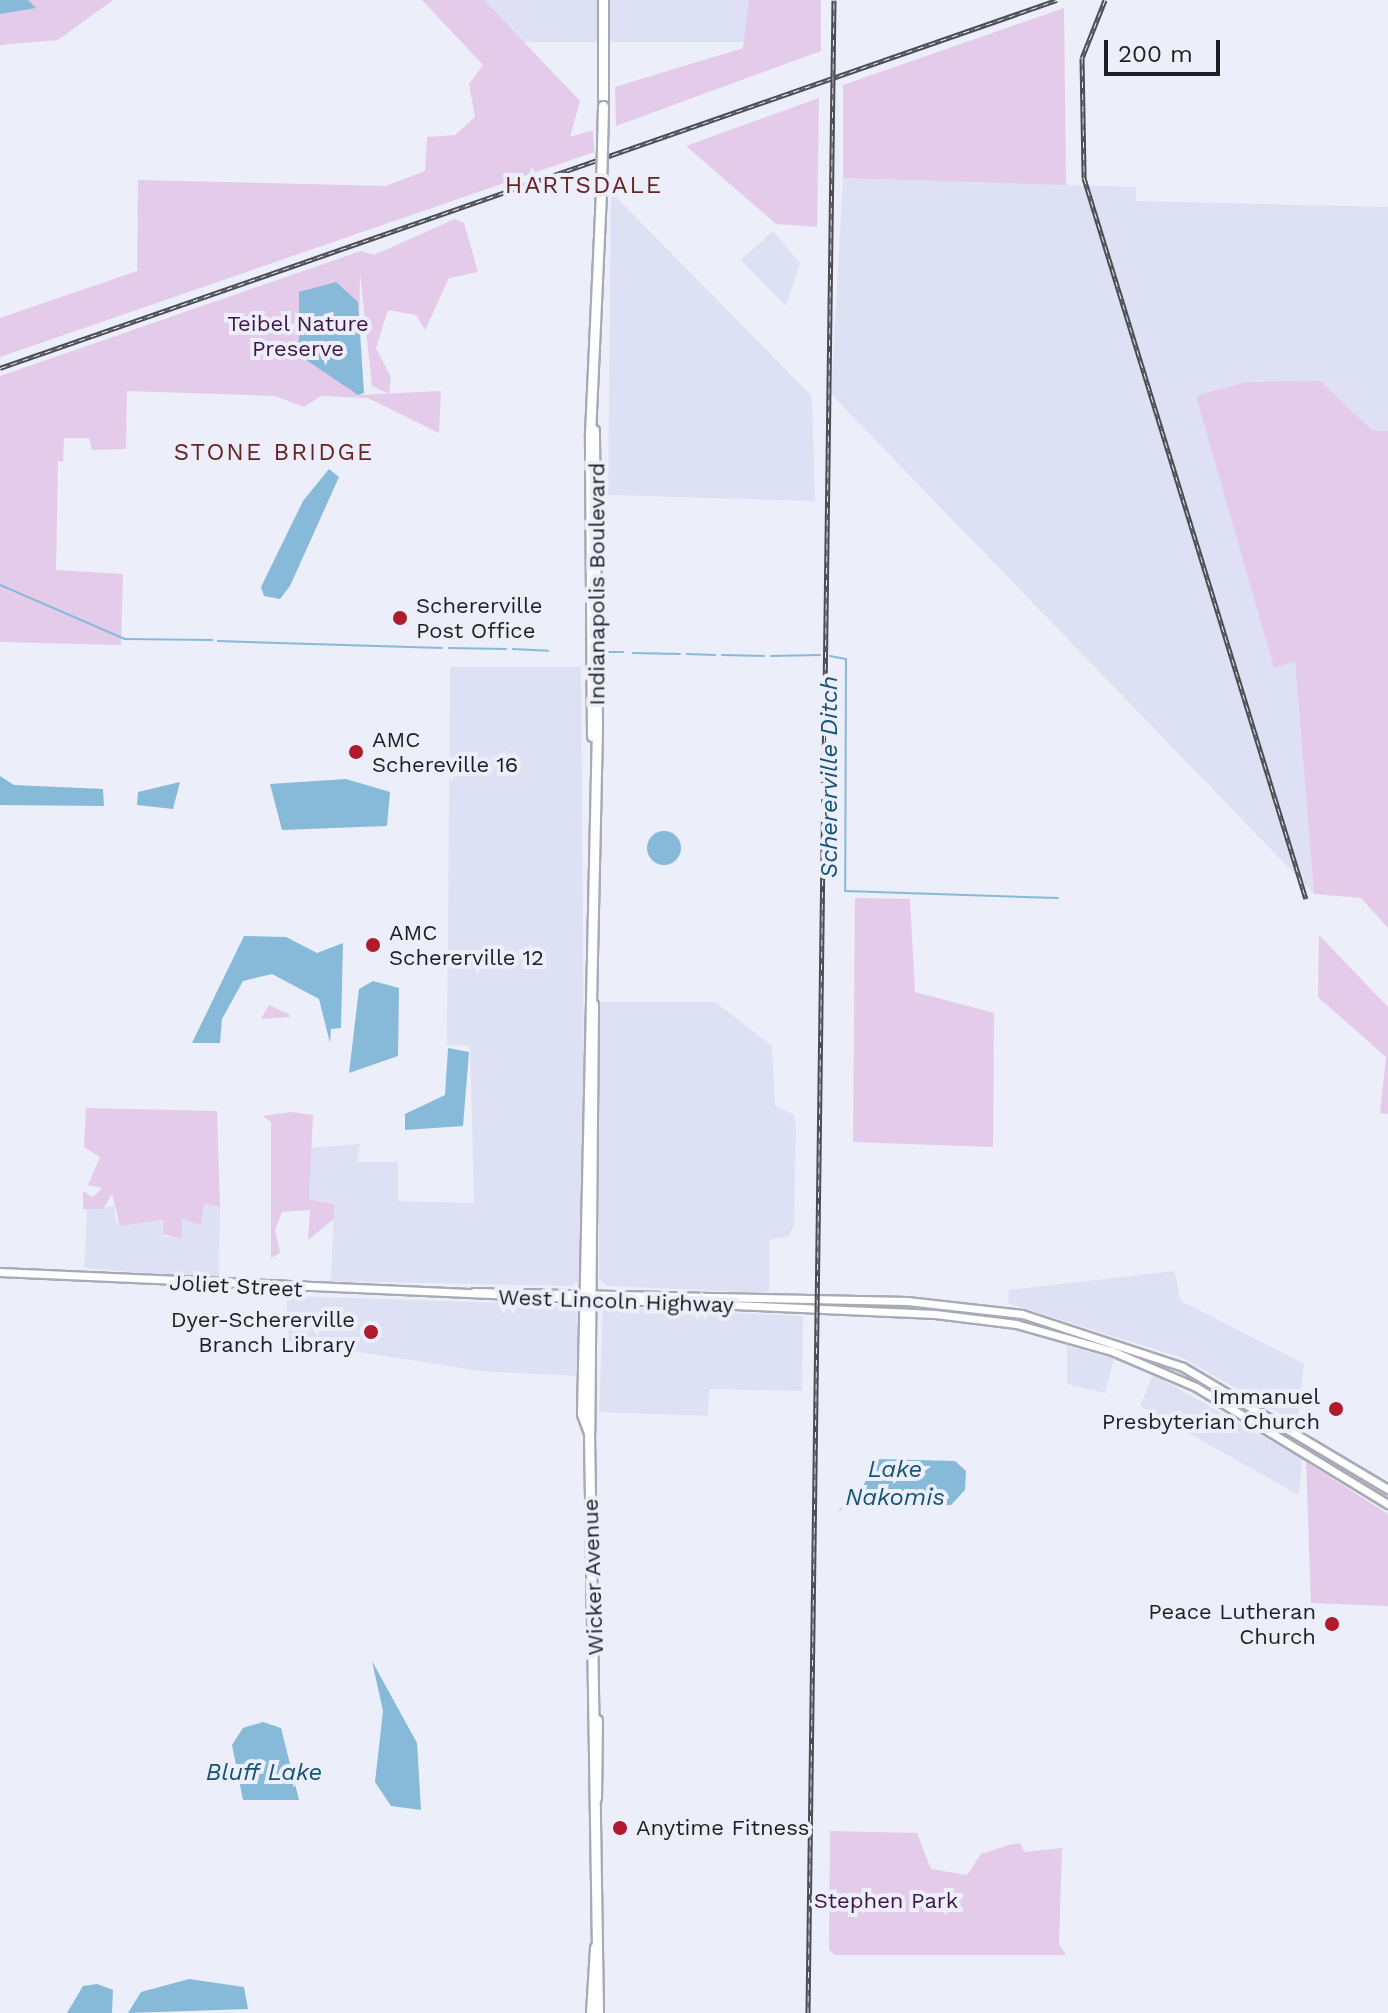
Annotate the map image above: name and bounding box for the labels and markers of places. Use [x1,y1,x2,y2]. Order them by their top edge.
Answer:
place label: Schererville Post Office [416,592,542,644]
marker: Schererville Post Office [391,609,409,627]
place label: AMC Schereville 16 [372,726,519,778]
marker: AMC Schereville 16 [347,743,365,761]
place label: AMC Schererville 12 [389,919,544,970]
marker: AMC Schererville 12 [364,936,382,954]
place label: Dyer-Schererville Branch Library [171,1306,355,1358]
marker: Dyer-Schererville Branch Library [362,1323,380,1341]
place label: Immanuel Presbyterian Church [1102,1383,1320,1434]
marker: Immanuel Presbyterian Church [1327,1400,1345,1418]
place label: Peace Lutheran Church [1148,1598,1316,1650]
marker: Peace Lutheran Church [1323,1615,1341,1633]
place label: Anytime Fitness [636,1815,809,1841]
marker: Anytime Fitness [611,1819,629,1837]

